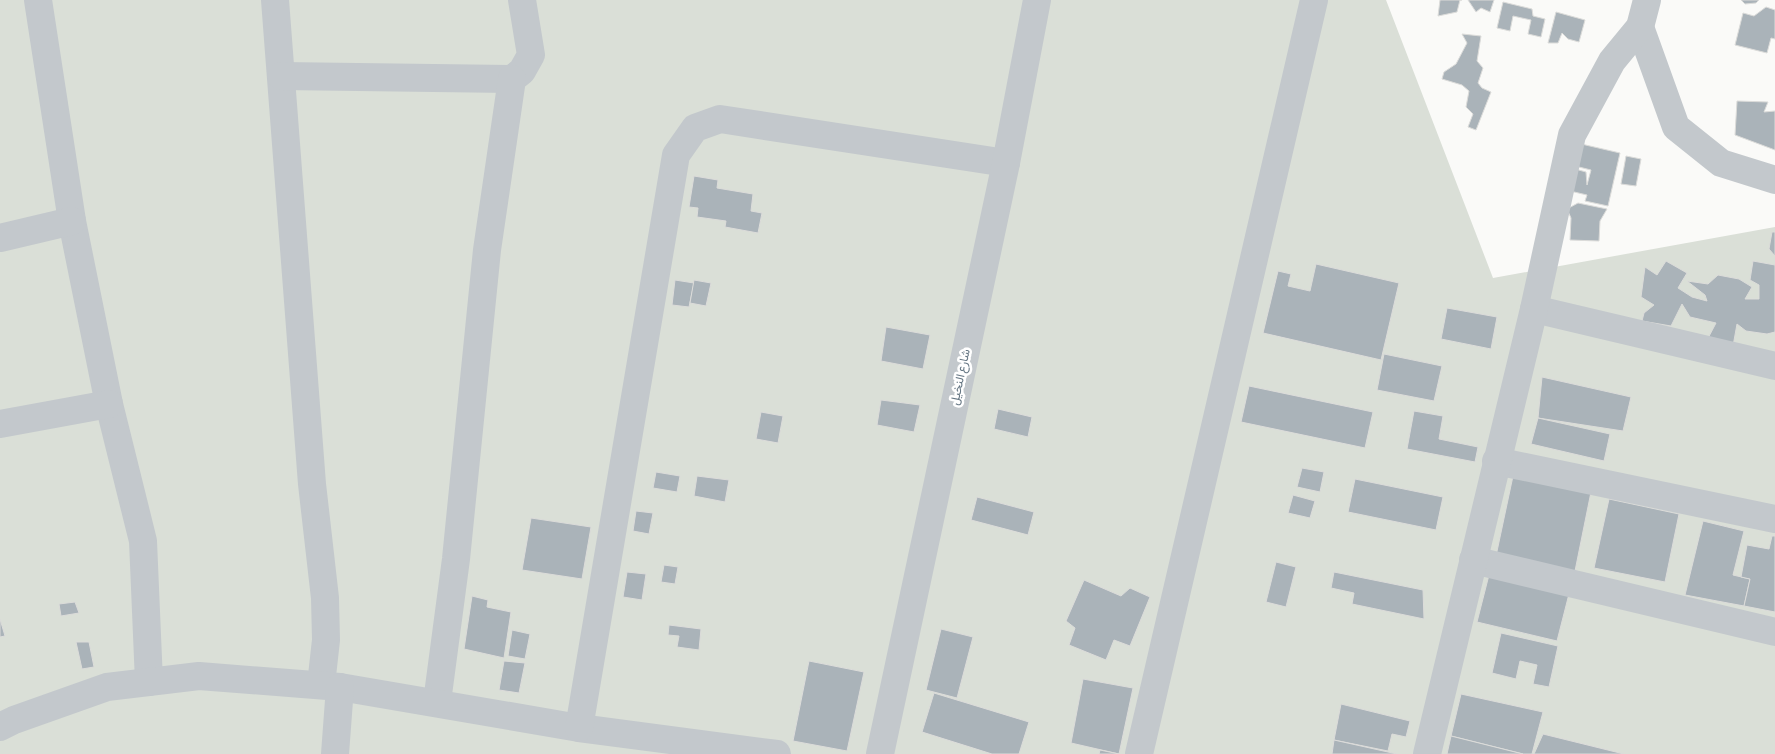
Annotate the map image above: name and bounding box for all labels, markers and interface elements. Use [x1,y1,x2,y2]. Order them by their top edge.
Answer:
street label: شارع النخيل [947,348,975,407]

